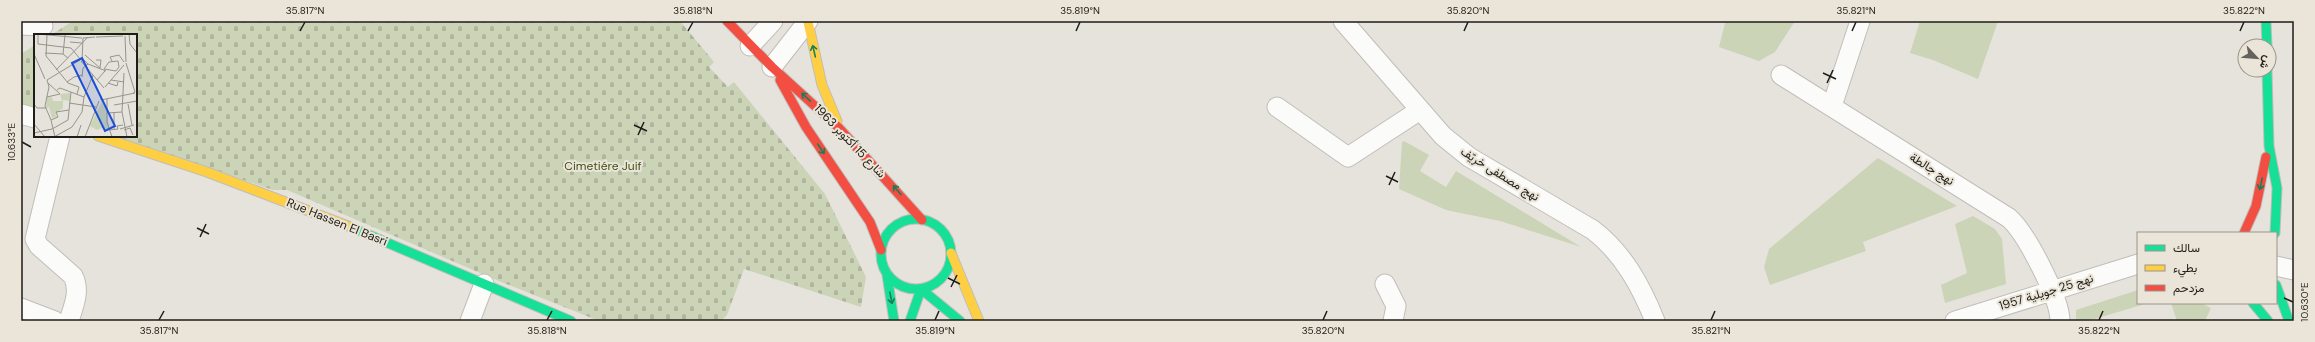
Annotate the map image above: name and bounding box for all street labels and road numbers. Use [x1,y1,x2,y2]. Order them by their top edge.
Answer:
street label: شارع 15 أكتوبر 1963 [810,101,889,182]
street label: نهج مصطفى خريّف [1457,143,1542,206]
street label: نهج جالطة [1906,149,1957,190]
street label: Rue Hassen El Basri [284,194,390,250]
street label: نهج 25 جويلية 1957 [1997,270,2095,315]

